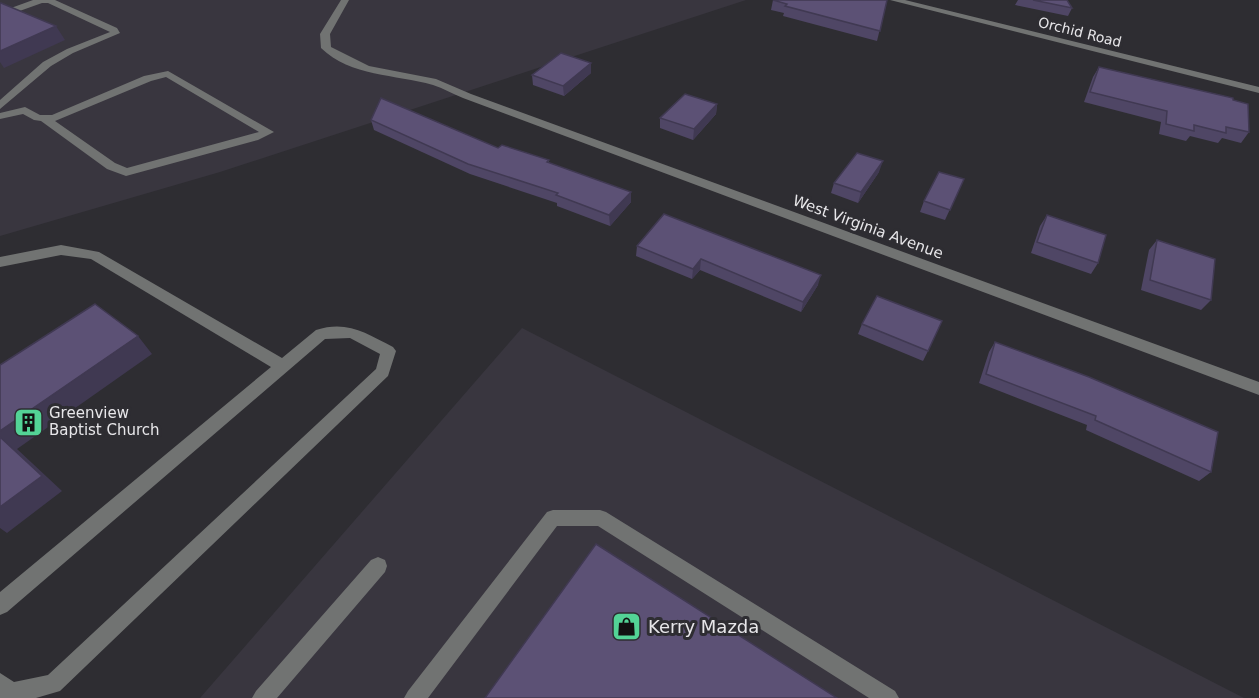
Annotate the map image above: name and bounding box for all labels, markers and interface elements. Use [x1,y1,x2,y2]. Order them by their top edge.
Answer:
street label: Orchid Road [1037,14,1123,50]
street label: West Virginia Avenue [790,191,946,263]
place label: Greenview Baptist Church [49,404,160,439]
building icon: Greenview Baptist Church [12,406,44,438]
shop icon: Kerry Mazda [611,611,643,643]
place label: Kerry Mazda [648,616,759,637]

